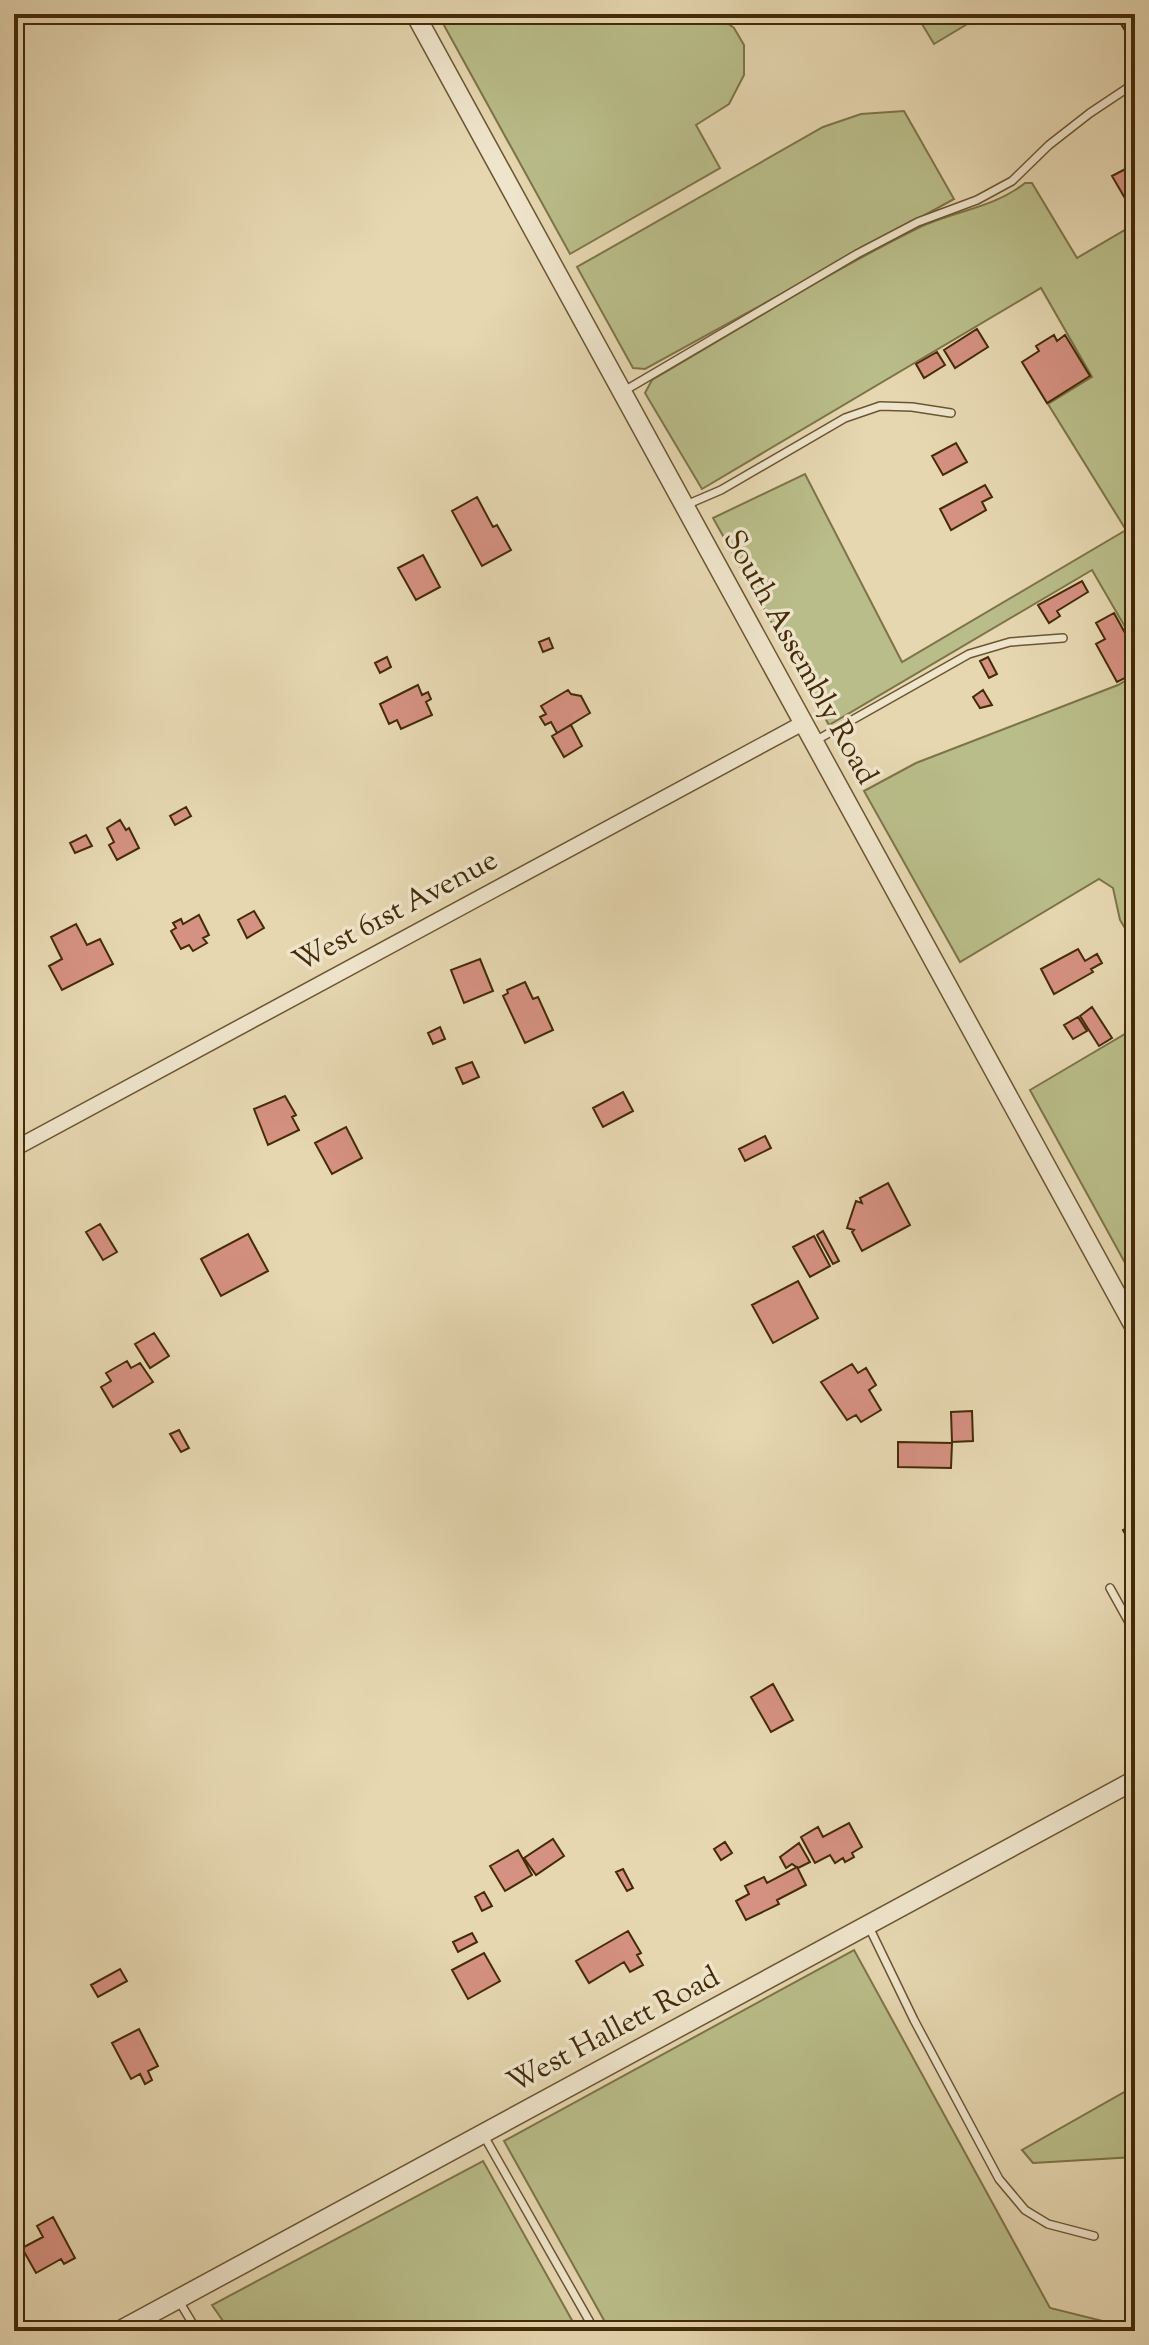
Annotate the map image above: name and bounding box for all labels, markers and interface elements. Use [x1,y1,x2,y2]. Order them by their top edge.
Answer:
street label: South Assembly Road [711,523,887,793]
street label: West 61st Avenue [286,840,506,984]
street label: West Hallett Road [500,1957,728,2105]

